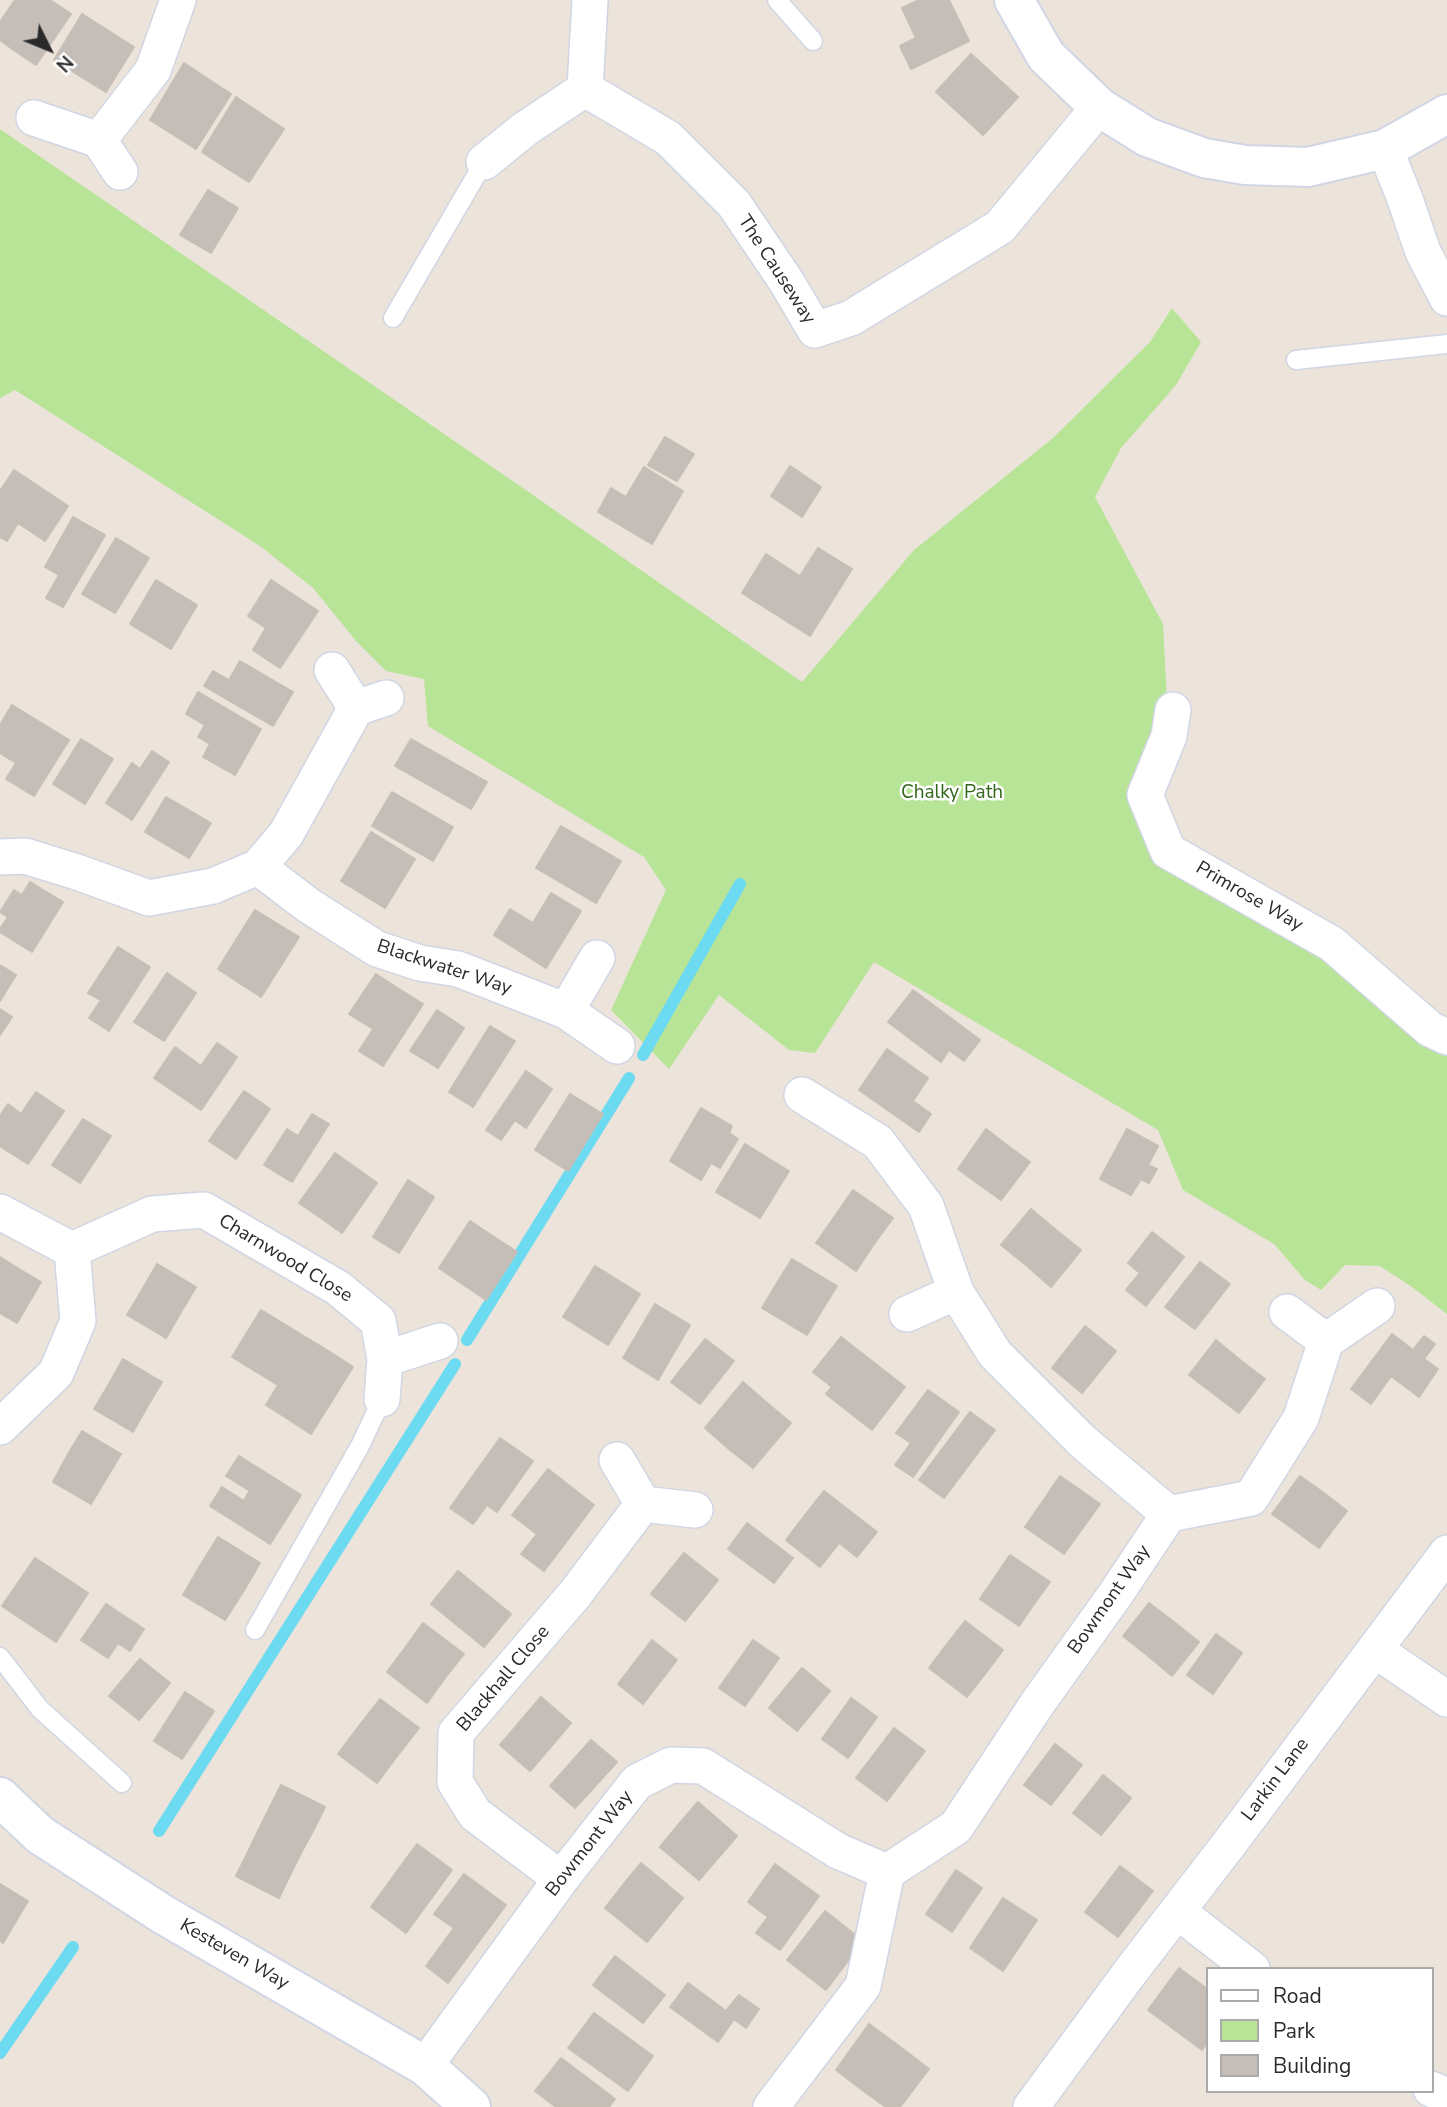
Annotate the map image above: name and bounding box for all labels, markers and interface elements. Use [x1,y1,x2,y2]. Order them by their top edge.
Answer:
north arrow [14,14,84,84]
text: N [50,49,79,77]
street label: The Causeway [732,211,820,329]
park label: Chalky Path [901,782,1003,804]
street label: Primrose Way [1191,857,1307,937]
street label: Blackwater Way [374,935,514,1001]
street label: Charnwood Close [214,1210,356,1308]
street label: Bowmont Way [1064,1541,1156,1659]
street label: Blackhall Close [453,1621,555,1737]
street label: Larkin Lane [1237,1734,1315,1826]
street label: Bowmont Way [542,1787,638,1901]
street label: Kesteven Way [175,1915,293,1995]
legend [1206,1967,1433,2093]
text: Road [1273,1982,1322,2010]
text: Park [1273,2017,1315,2045]
text: Building [1273,2052,1351,2080]

